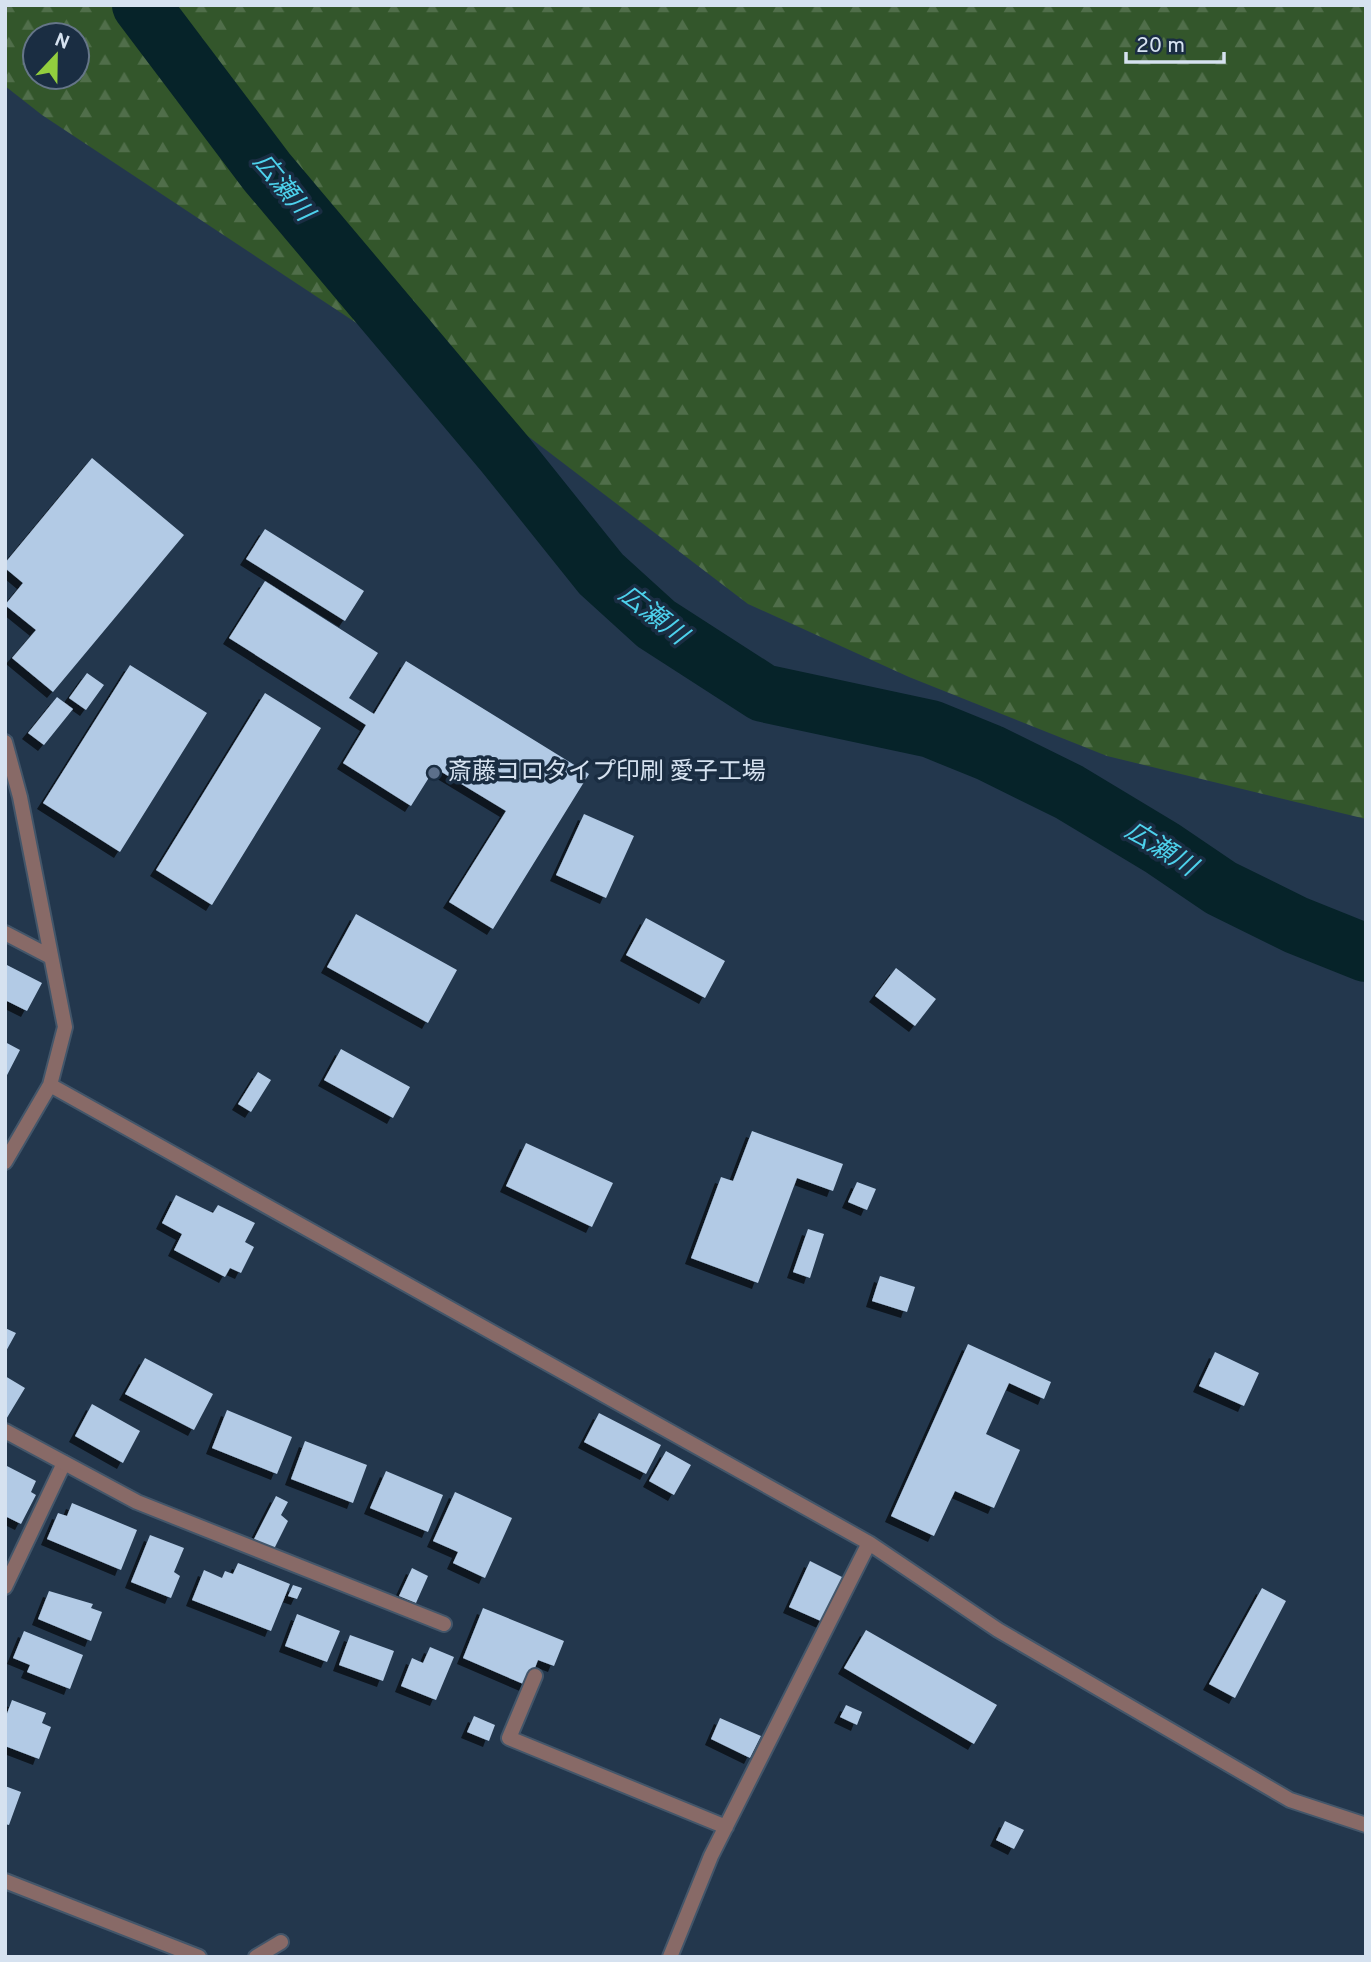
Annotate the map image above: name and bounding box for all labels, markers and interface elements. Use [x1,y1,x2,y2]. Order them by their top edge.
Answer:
north arrow [21,21,91,91]
scale bar [1126,21,1224,65]
text: N [51,28,72,56]
text: 20 m [1136,33,1185,60]
water label: 広瀬川 [245,147,321,231]
water label: 広瀬川 [611,579,695,655]
place label: 斎藤コロタイプ印刷 愛子工場 [448,758,766,788]
marker: 斎藤コロタイプ印刷 愛子工場 [426,765,442,781]
water label: 広瀬川 [1118,815,1204,886]

